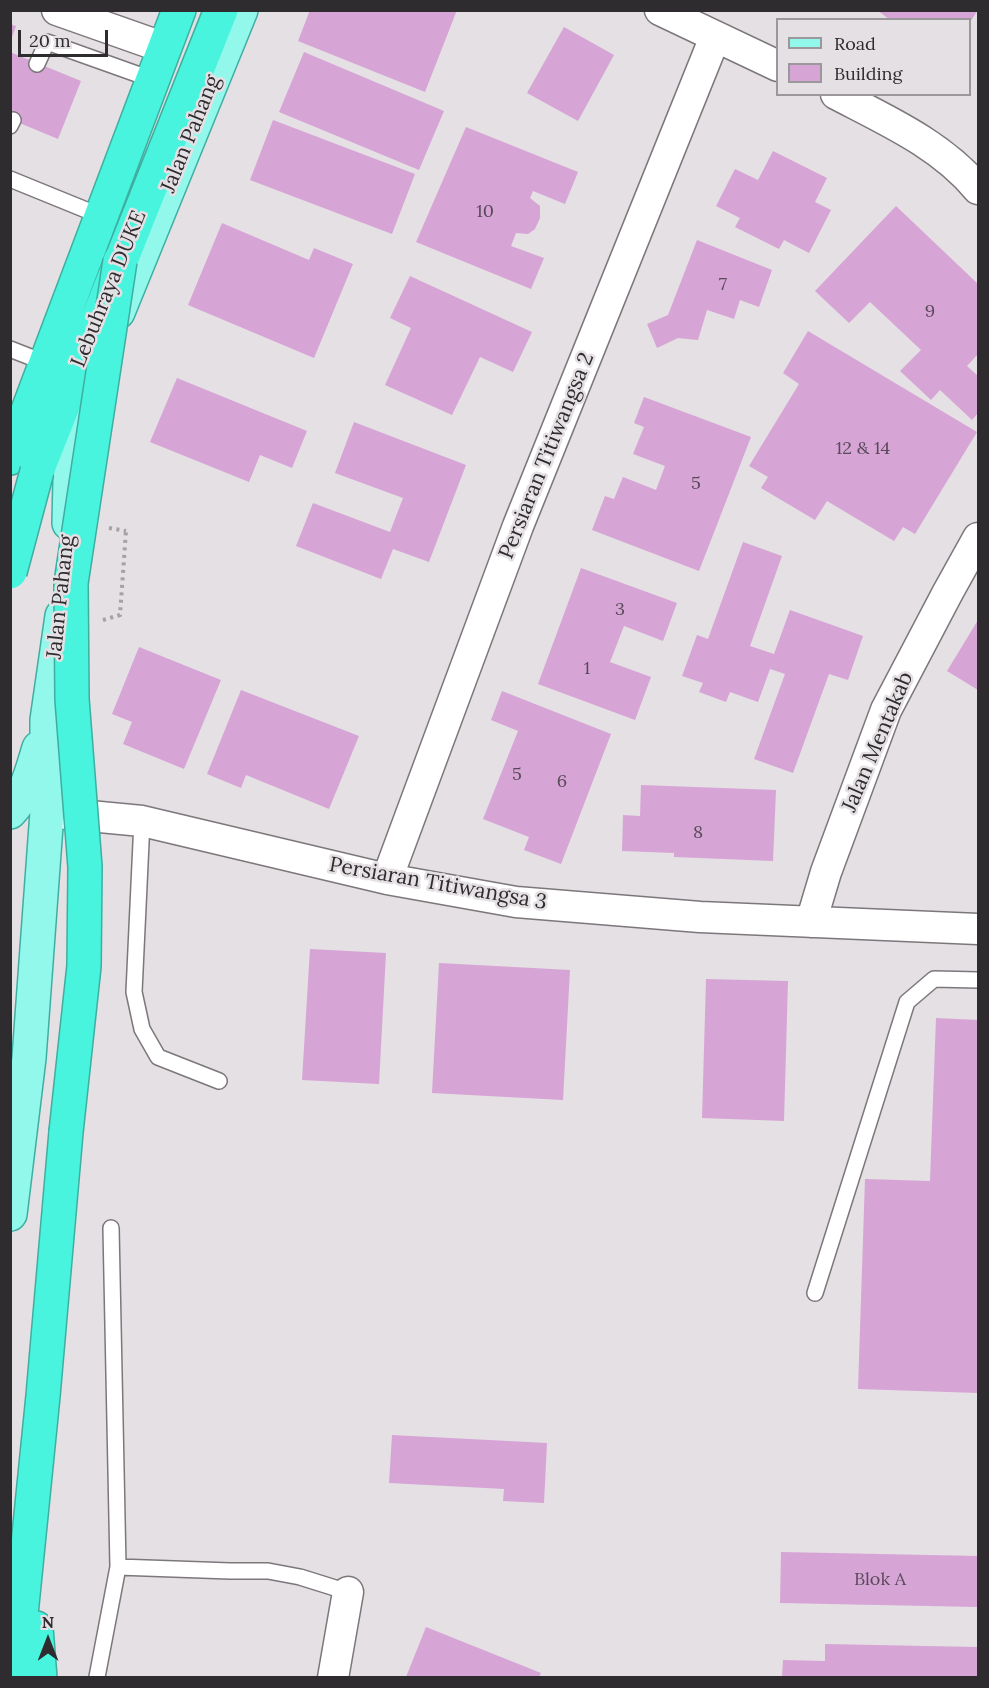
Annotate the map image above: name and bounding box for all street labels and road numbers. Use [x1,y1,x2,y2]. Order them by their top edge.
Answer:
street label: Jalan Pahang [156,72,226,196]
street label: Lebuhraya DUKE [66,207,152,371]
street label: Persiaran Titiwangsa 2 [494,349,600,563]
street label: Jalan Pahang [42,534,80,660]
street label: Jalan Mentakab [837,668,919,816]
street label: Persiaran Titiwangsa 3 [327,852,549,916]

